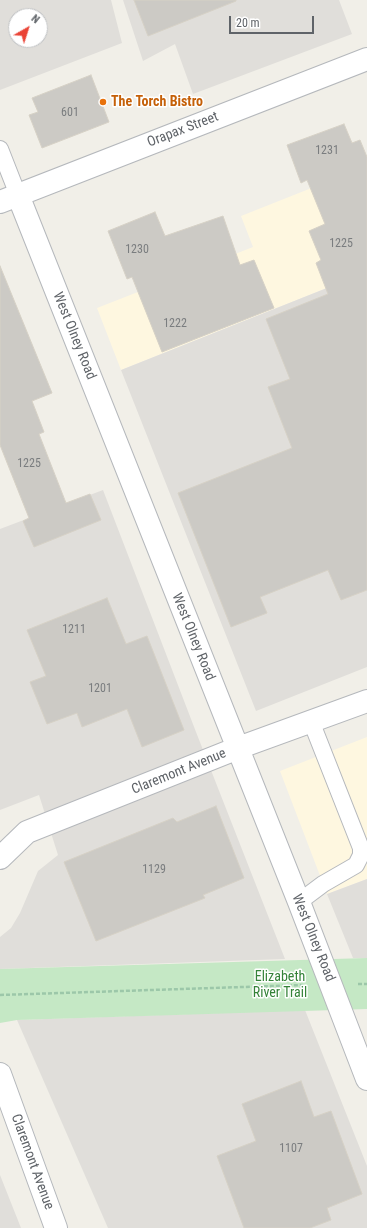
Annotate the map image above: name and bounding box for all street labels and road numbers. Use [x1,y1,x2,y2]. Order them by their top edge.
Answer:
street label: Orapax Street [145,109,221,151]
street label: West Olney Road [49,290,99,382]
street label: West Olney Road [168,591,218,683]
street label: Claremont Avenue [129,745,229,799]
street label: West Olney Road [288,892,338,984]
street label: Claremont Avenue [7,1112,57,1212]

